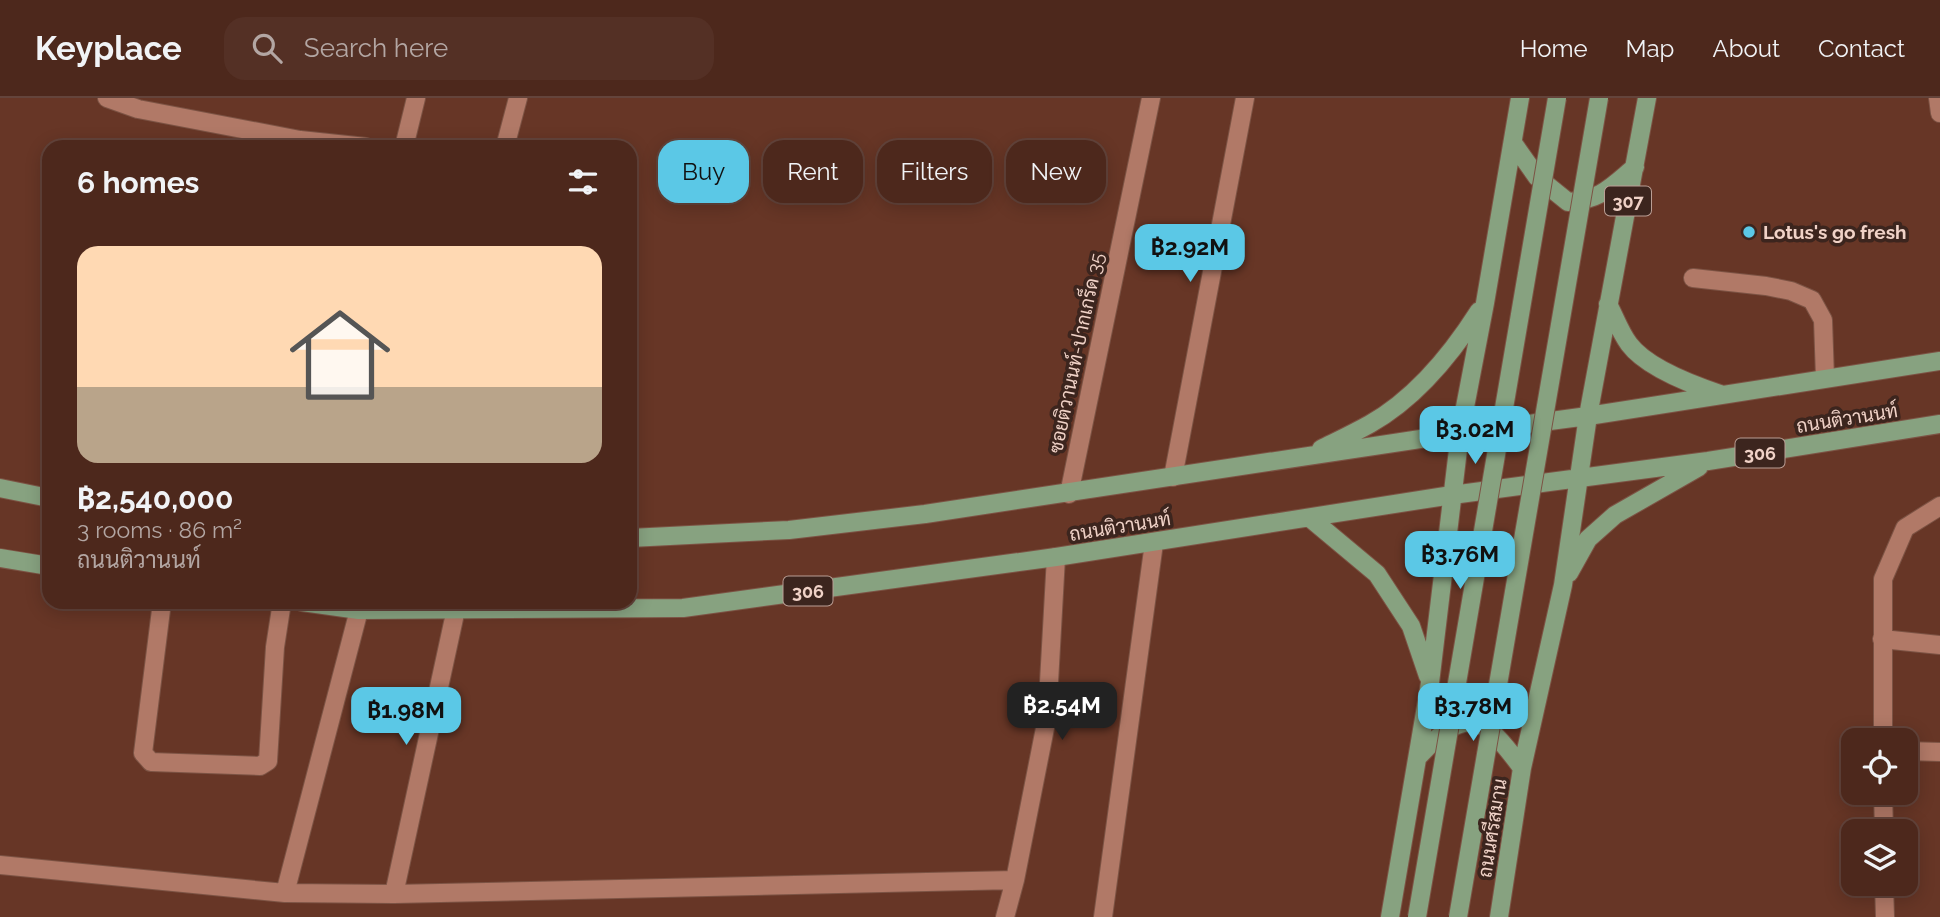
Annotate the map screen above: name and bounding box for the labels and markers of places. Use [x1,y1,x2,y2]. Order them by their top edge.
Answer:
place label: Lotus's go fresh [1763,221,1907,243]
marker: Lotus's go fresh [1741,224,1757,240]
pin: ฿2.92M [1133,225,1247,284]
pin: ฿3.02M [1418,406,1532,466]
pin: ฿3.76M [1403,532,1517,591]
pin: ฿2.54M [1005,682,1119,742]
pin: ฿3.78M [1416,684,1530,743]
pin: ฿1.98M [349,688,463,747]

